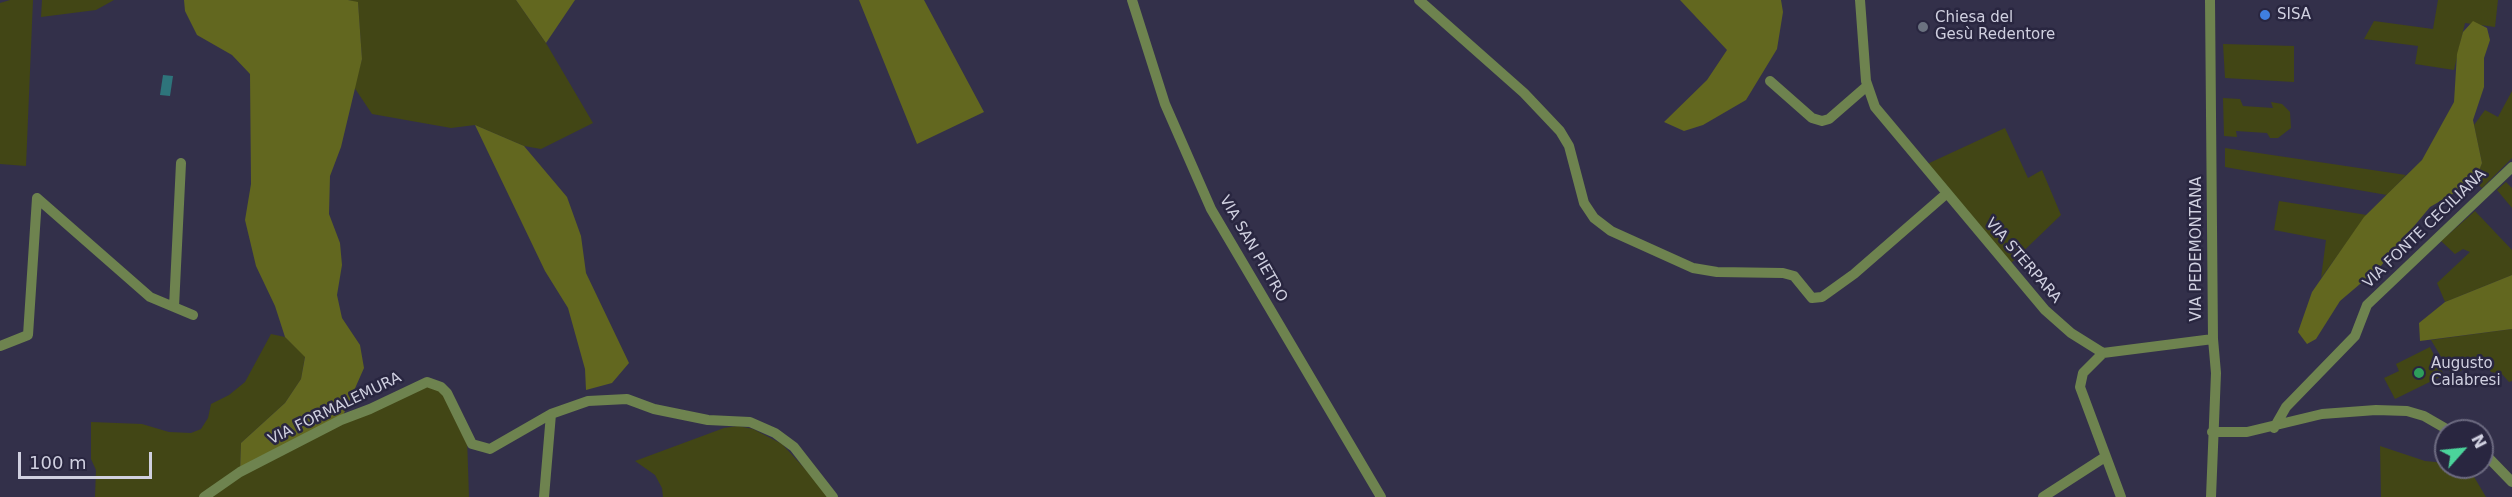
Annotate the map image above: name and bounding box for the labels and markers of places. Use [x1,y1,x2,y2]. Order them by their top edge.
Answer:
place label: SISA [2277,6,2311,24]
marker: SISA [2258,8,2272,22]
place label: Chiesa del Gesù Redentore [1935,9,2055,44]
marker: Chiesa del Gesù Redentore [1916,20,1930,34]
place label: Augusto Calabresi [2431,355,2501,390]
marker: Augusto Calabresi [2412,366,2426,380]

